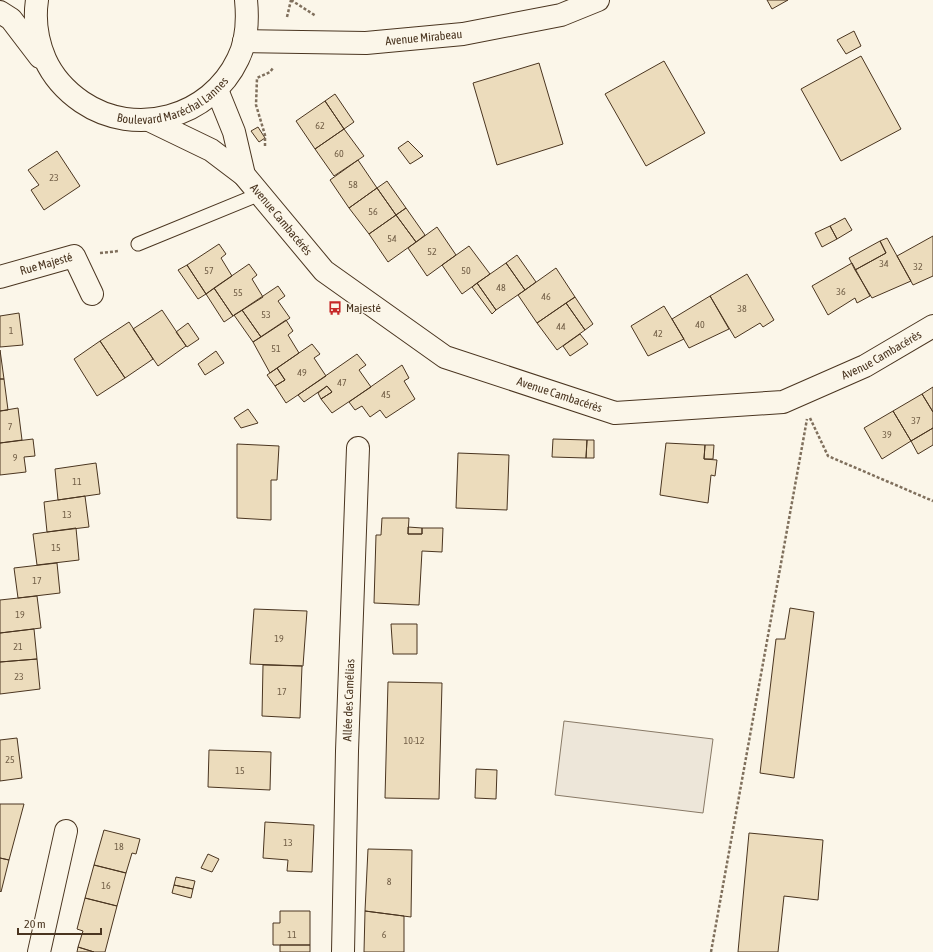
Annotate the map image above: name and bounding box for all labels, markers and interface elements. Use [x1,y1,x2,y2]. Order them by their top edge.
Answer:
street label: Avenue Mirabeau [385,27,463,48]
street label: Boulevard Maréchal Lannes [116,74,231,127]
house number: 62 [315,120,325,131]
house number: 60 [334,148,344,159]
house number: 23 [49,172,59,183]
house number: 58 [348,179,358,190]
street label: Avenue Cambacérès [247,181,315,258]
house number: 56 [368,206,378,217]
house number: 54 [387,233,397,244]
house number: 52 [427,246,437,257]
street label: Rue Majesté [18,250,74,278]
house number: 34 [879,258,889,269]
house number: 32 [913,261,923,272]
house number: 57 [204,265,214,276]
house number: 50 [461,265,471,276]
house number: 48 [496,282,506,293]
house number: 36 [836,286,846,297]
house number: 55 [233,287,243,298]
house number: 46 [541,291,551,302]
bus stop icon: Majesté [327,300,343,316]
place label: Majesté [346,301,381,315]
house number: 38 [737,303,747,314]
house number: 53 [261,309,271,320]
house number: 40 [695,319,705,330]
house number: 44 [556,321,566,332]
house number: 1 [9,325,14,336]
street label: Avenue Cambacérès [839,327,924,382]
house number: 42 [653,328,663,339]
house number: 51 [271,343,281,354]
house number: 49 [297,367,307,378]
street label: Avenue Cambacérès [515,374,604,415]
house number: 47 [337,377,347,388]
house number: 45 [381,389,391,400]
house number: 37 [911,415,921,426]
house number: 7 [8,421,13,432]
house number: 39 [882,429,892,440]
house number: 9 [13,452,18,463]
house number: 11 [72,476,82,487]
house number: 13 [62,509,72,520]
house number: 15 [51,542,61,553]
house number: 17 [32,575,42,586]
house number: 19 [15,609,25,620]
house number: 19 [274,633,284,644]
house number: 21 [13,641,23,652]
street label: Allée des Camélias [340,659,357,742]
house number: 23 [14,671,24,682]
house number: 17 [277,686,287,697]
house number: 10-12 [404,735,425,746]
house number: 25 [5,754,15,765]
house number: 15 [235,765,245,776]
house number: 13 [283,837,293,848]
house number: 18 [114,841,124,852]
house number: 8 [387,876,392,887]
house number: 16 [101,880,111,891]
scale bar [18,910,101,936]
text: 20 m [24,917,46,931]
house number: 11 [287,929,297,940]
house number: 6 [382,929,387,940]

